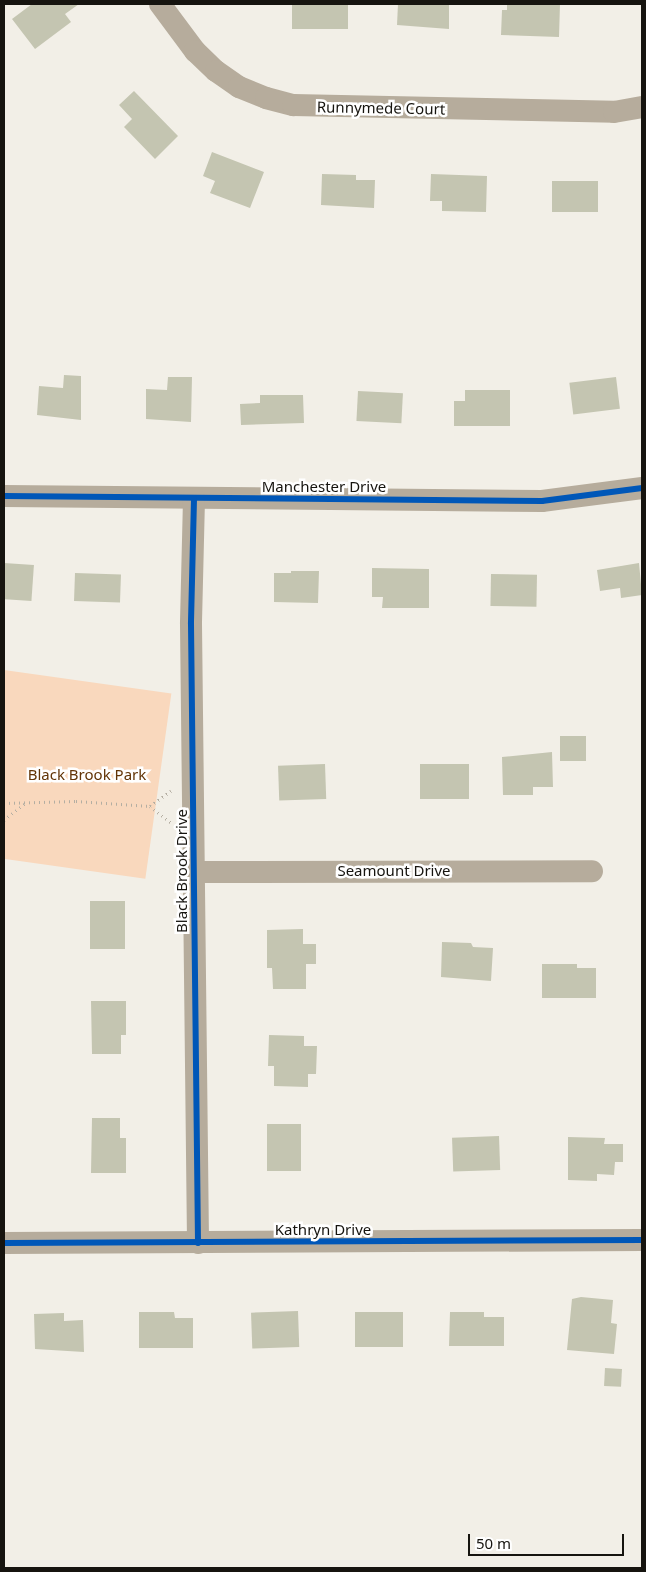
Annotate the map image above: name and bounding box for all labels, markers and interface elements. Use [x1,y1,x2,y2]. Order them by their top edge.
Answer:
street label: Runnymede Court [317,98,445,118]
street label: Manchester Drive [262,478,386,496]
park label: Black Brook Park [28,766,146,784]
street label: Black Brook Drive [173,809,191,933]
street label: Seamount Drive [337,862,451,880]
street label: Kathryn Drive [275,1221,371,1239]
scale bar [471,1524,627,1556]
text: 50 m [476,1533,511,1553]

